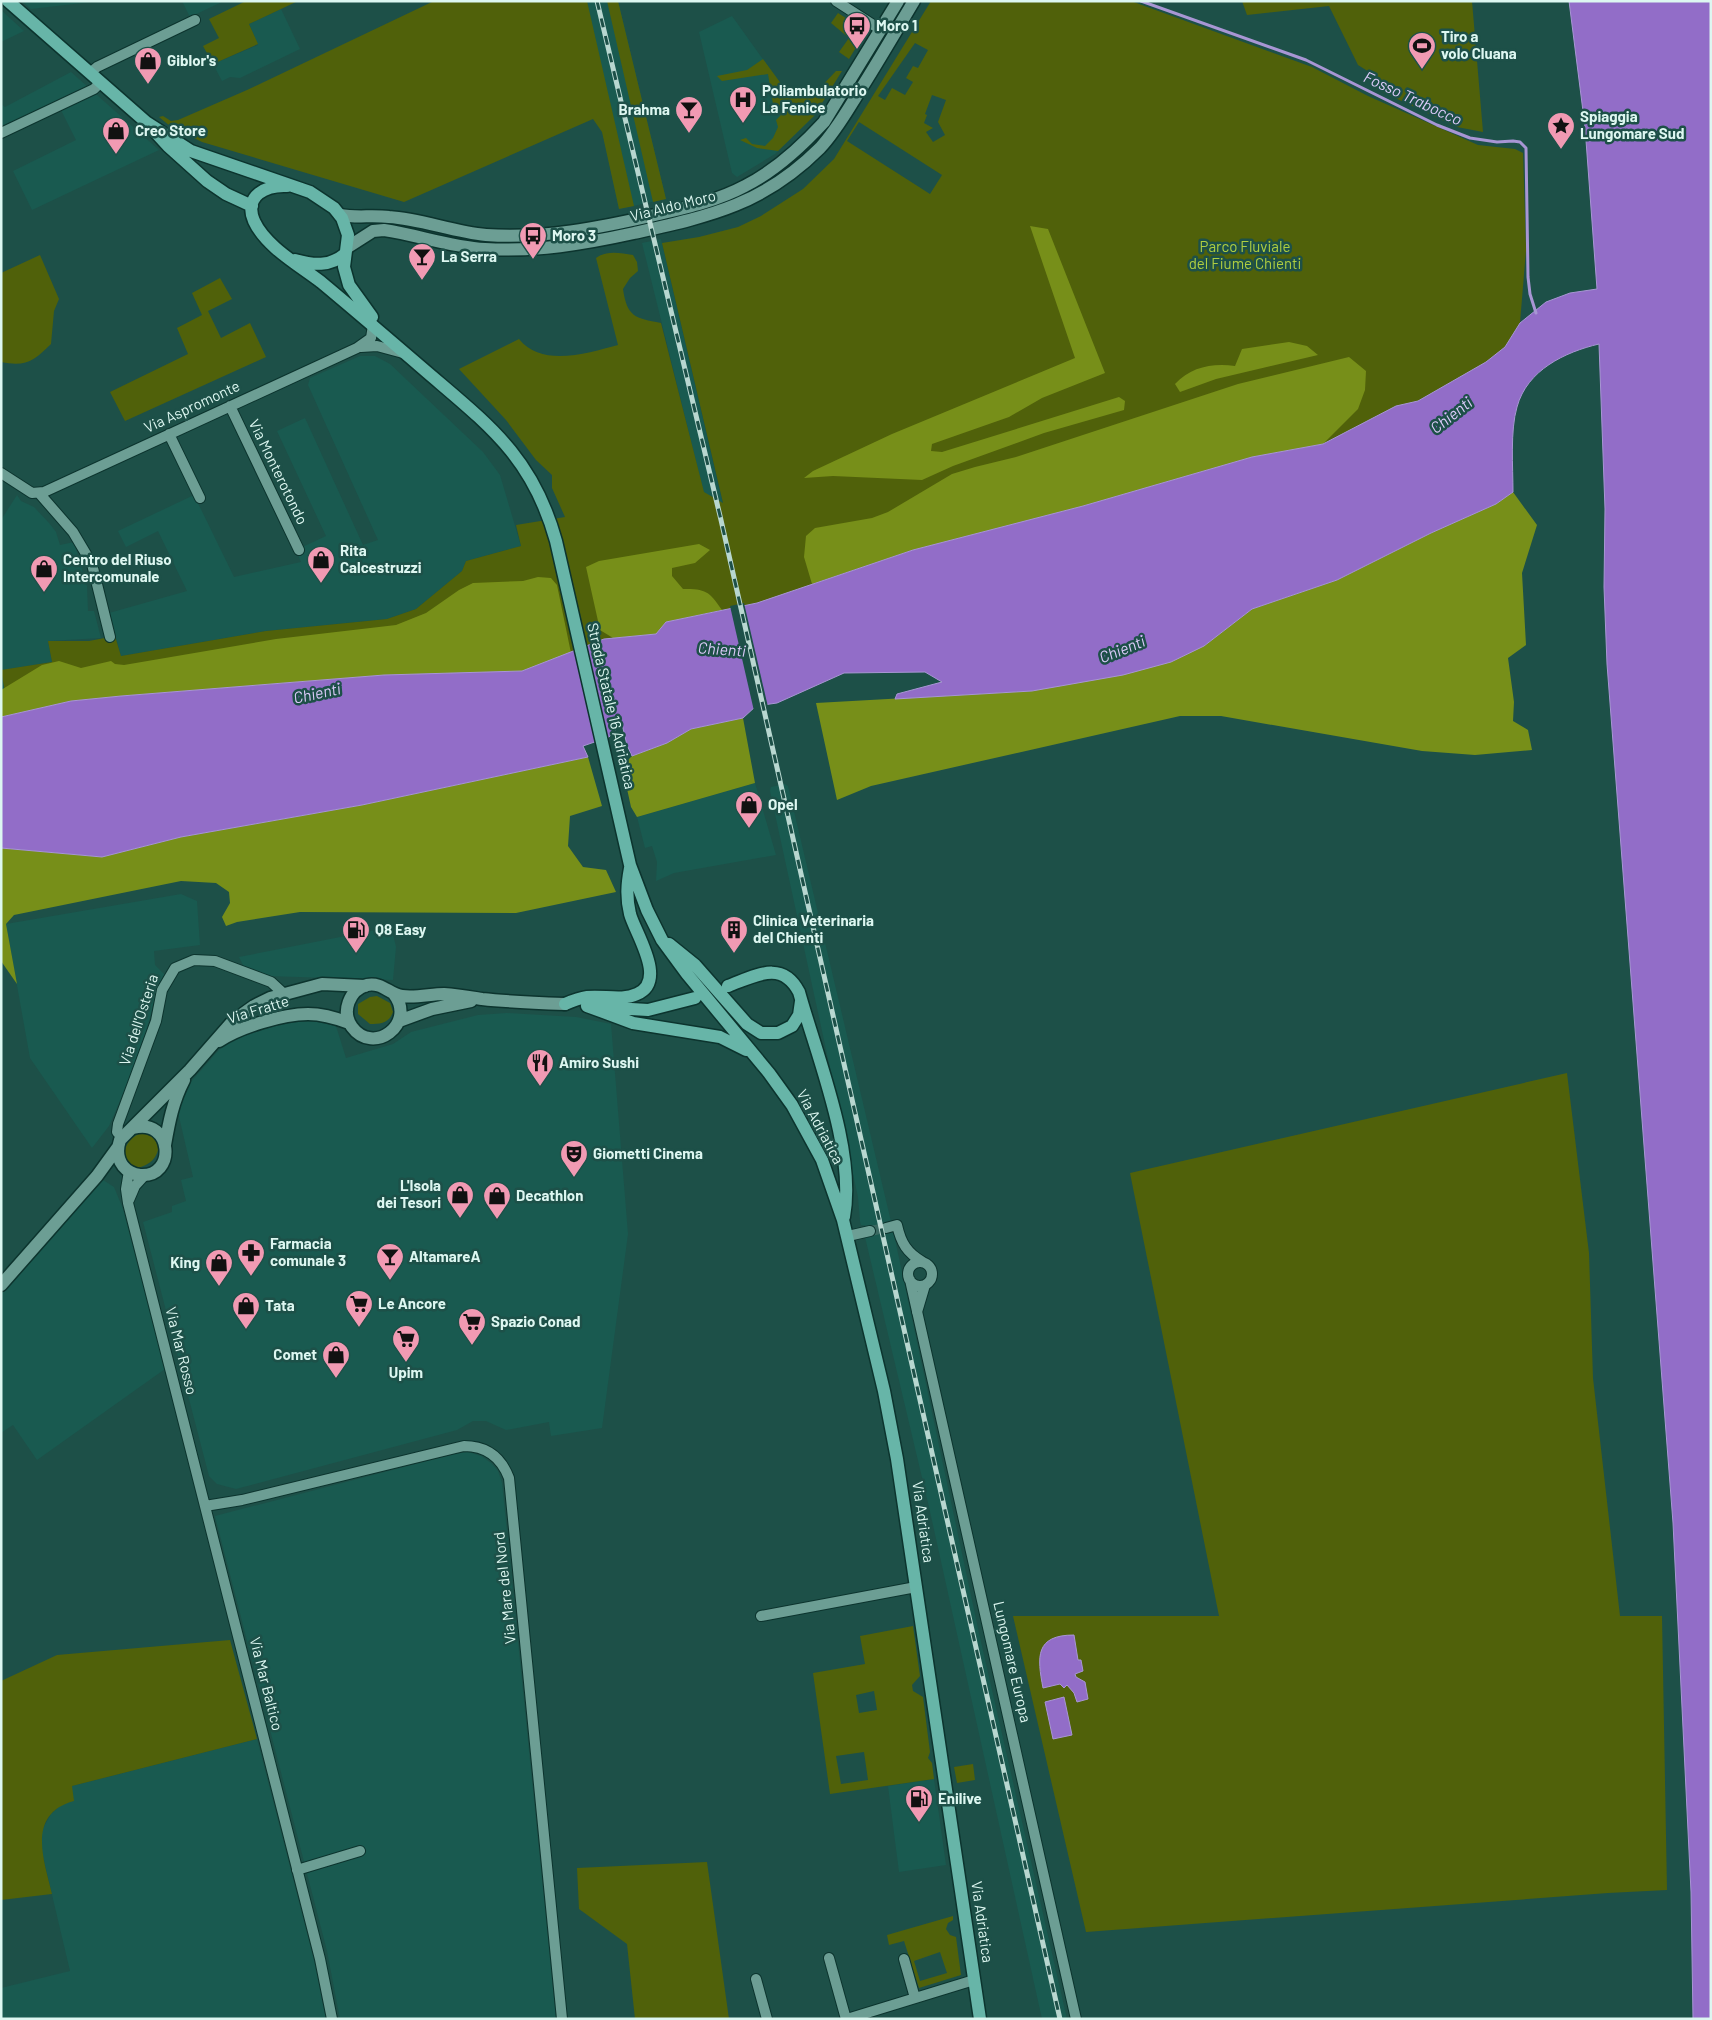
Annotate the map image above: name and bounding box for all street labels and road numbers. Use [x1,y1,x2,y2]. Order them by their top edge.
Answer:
street label: Via Aldo Moro [628,186,717,224]
street label: Via Aspromonte [141,376,242,436]
street label: Via Monterotondo [246,416,312,527]
street label: Strada Statale 16 Adriatica [584,621,640,791]
street label: Via dell'Osteria [115,972,161,1068]
street label: Via Fratte [225,991,291,1027]
street label: Via Adriatica [794,1086,848,1167]
street label: Via Mar Rosso [162,1305,202,1397]
street label: Via Adriatica [909,1480,939,1564]
street label: Via Mare del Nord [489,1531,519,1645]
street label: Lungomare Europa [990,1599,1036,1724]
street label: Via Mar Baltico [247,1635,287,1732]
street label: Via Adriatica [968,1880,998,1964]

